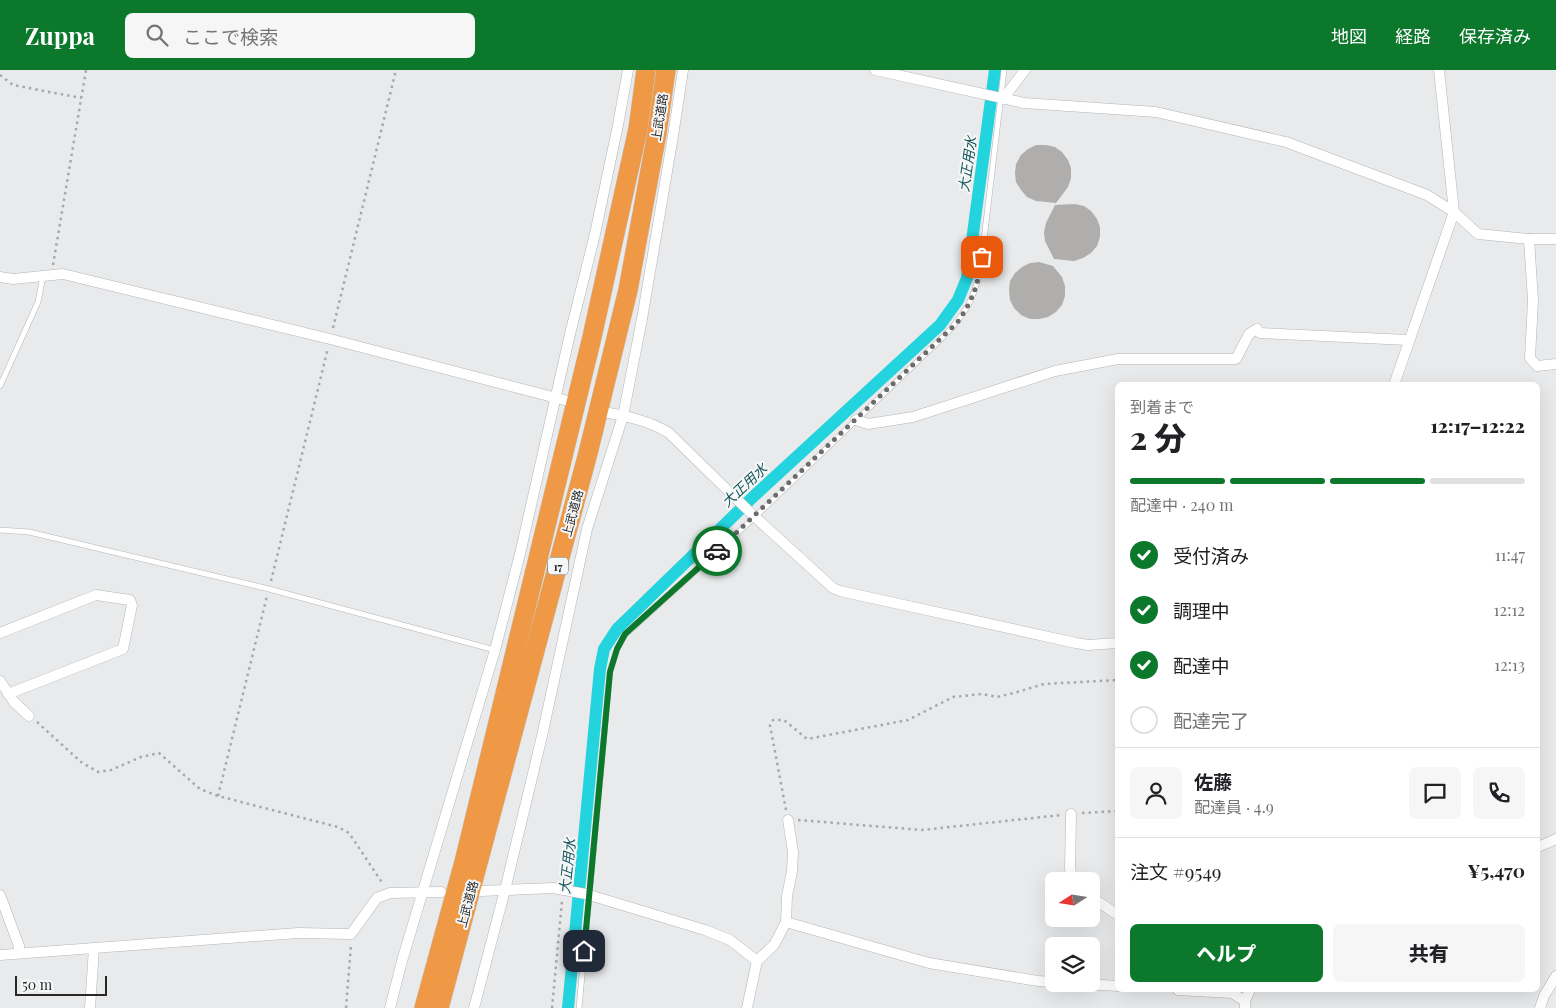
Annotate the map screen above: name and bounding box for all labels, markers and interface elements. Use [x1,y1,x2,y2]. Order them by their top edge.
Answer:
search box [125,13,475,58]
text: Zuppa [25,19,95,51]
icon: search [143,21,171,49]
text: ここで検索 [183,23,278,49]
text: 地図 [1331,24,1367,48]
text: 経路 [1395,24,1431,48]
text: 保存済み [1459,24,1531,48]
street label: 上武道路 [647,92,671,142]
water label: 大正用水 [954,133,981,193]
pin [961,236,1003,278]
icon: bag [968,243,996,271]
text: 到着まで [1130,396,1194,417]
text: 12:17–12:22 [1430,412,1525,438]
text: 2 分 [1130,415,1186,458]
water label: 大正用水 [717,458,772,511]
street label: 上武道路 [558,488,586,538]
text: 配達中 · 240 m [1130,494,1234,515]
courier [692,526,742,576]
icon: car [703,537,731,565]
icon: check [1130,541,1158,569]
text: 受付済み [1173,542,1249,568]
text: 11:47 [1495,544,1525,565]
road number: 17 [548,558,568,574]
icon: check [1130,596,1158,624]
text: 調理中 [1173,597,1230,623]
text: 12:12 [1494,599,1525,620]
icon: check [1130,651,1158,679]
text: 配達中 [1173,652,1230,678]
text: 12:13 [1494,654,1525,675]
text: 配達完了 [1173,707,1249,733]
button: person [1130,767,1182,819]
button: chat [1409,767,1461,819]
button: phone [1473,767,1525,819]
text: 佐藤 [1194,768,1232,794]
text: 配達員 · 4.9 [1194,796,1274,817]
water label: 大正用水 [555,835,580,895]
text: ¥5,470 [1468,857,1525,883]
text: 注文 #9549 [1130,858,1221,884]
north arrow [1045,872,1100,928]
map controls [1045,872,1100,992]
street label: 上武道路 [453,879,481,929]
button: ヘルプ [1130,924,1323,982]
button: 共有 [1333,924,1525,982]
pin [563,930,605,972]
icon: home [570,937,598,965]
button: layers [1045,937,1100,992]
scale bar [15,973,108,996]
text: 50 m [22,975,52,994]

